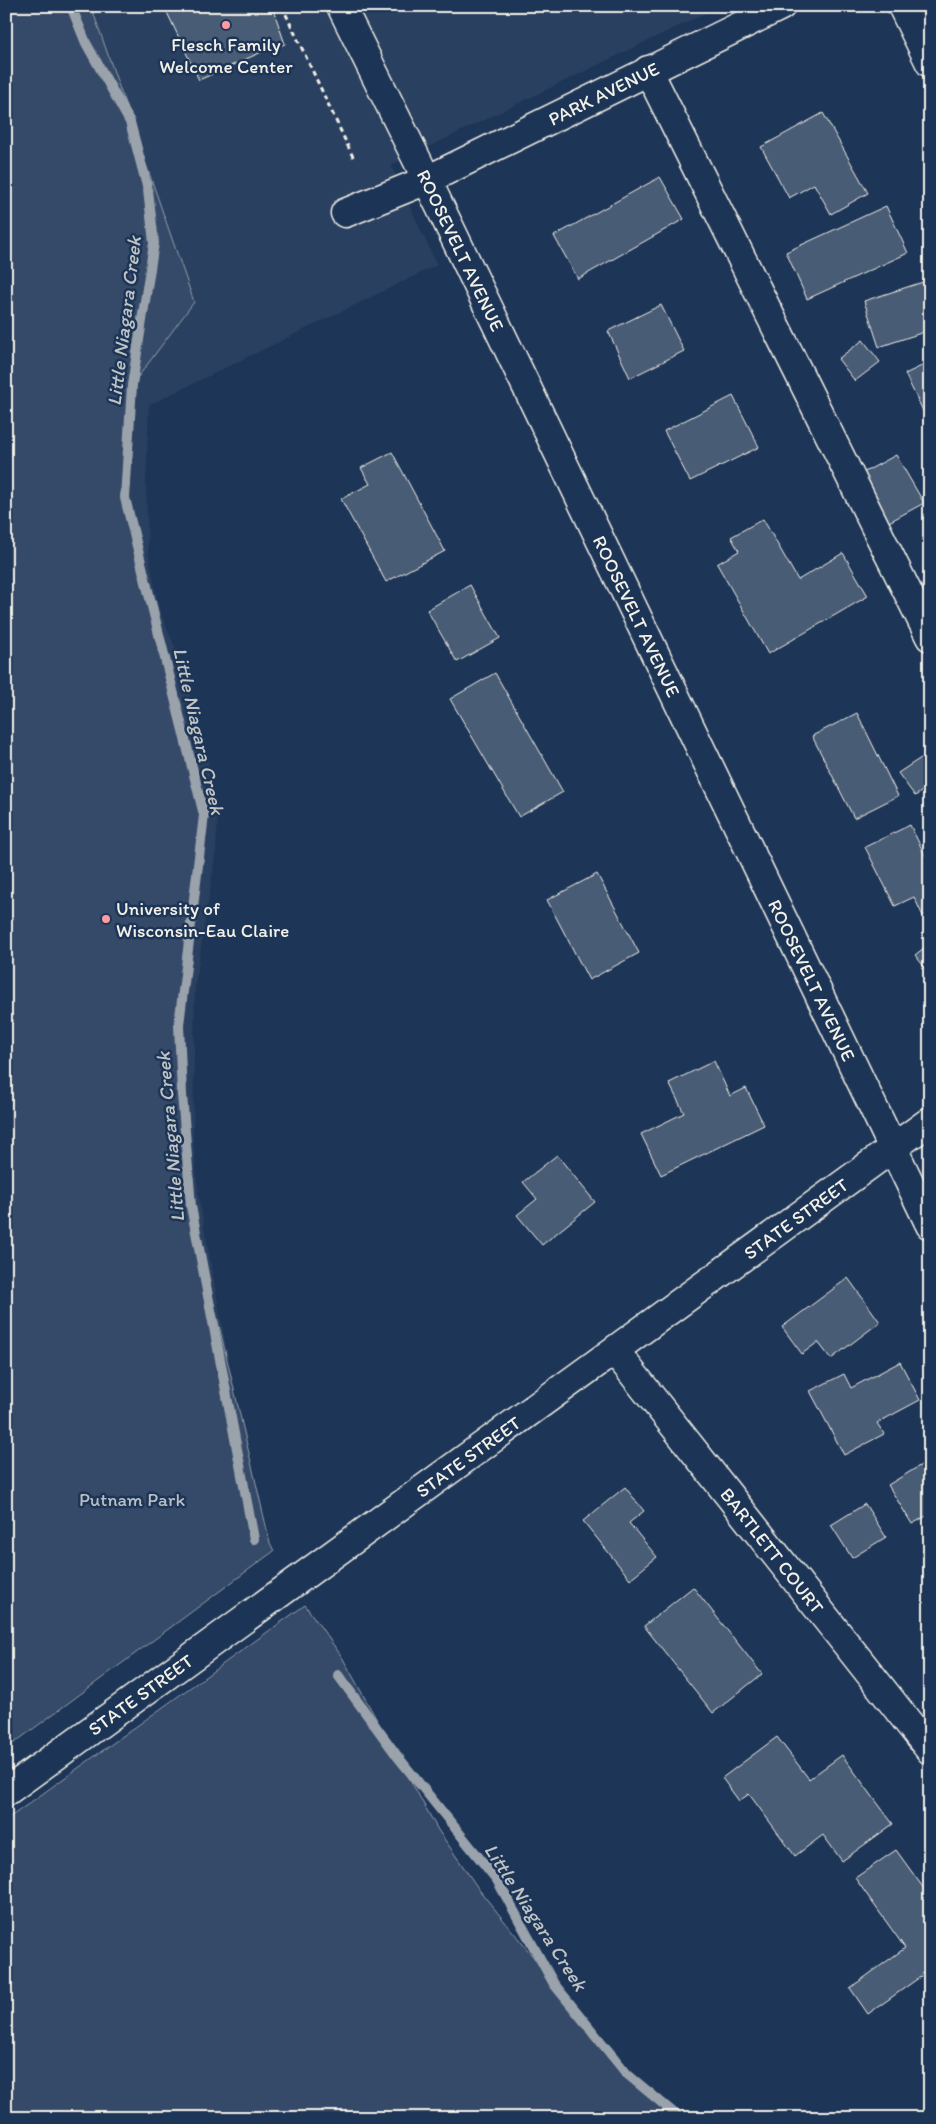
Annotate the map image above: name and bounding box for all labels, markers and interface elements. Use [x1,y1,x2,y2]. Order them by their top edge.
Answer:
marker: Flesch Family Welcome Center [220,19,232,31]
place label: Flesch Family Welcome Center [159,33,293,78]
street label: PARK AVENUE [544,57,663,131]
street label: ROOSEVELT AVENUE [412,166,509,335]
water label: Little Niagara Creek [102,233,147,407]
street label: ROOSEVELT AVENUE [588,532,685,701]
water label: Little Niagara Creek [168,645,230,819]
street label: ROOSEVELT AVENUE [763,896,860,1065]
place label: University of Wisconsin-Eau Claire [116,897,289,942]
marker: University of Wisconsin-Eau Claire [100,913,112,925]
water label: Little Niagara Creek [150,1049,189,1223]
street label: STATE STREET [739,1173,853,1265]
street label: STATE STREET [411,1411,525,1503]
street label: BARTLETT COURT [715,1483,829,1618]
park label: Putnam Park [79,1488,185,1511]
street label: STATE STREET [84,1649,198,1741]
water label: Little Niagara Creek [479,1839,594,1997]

